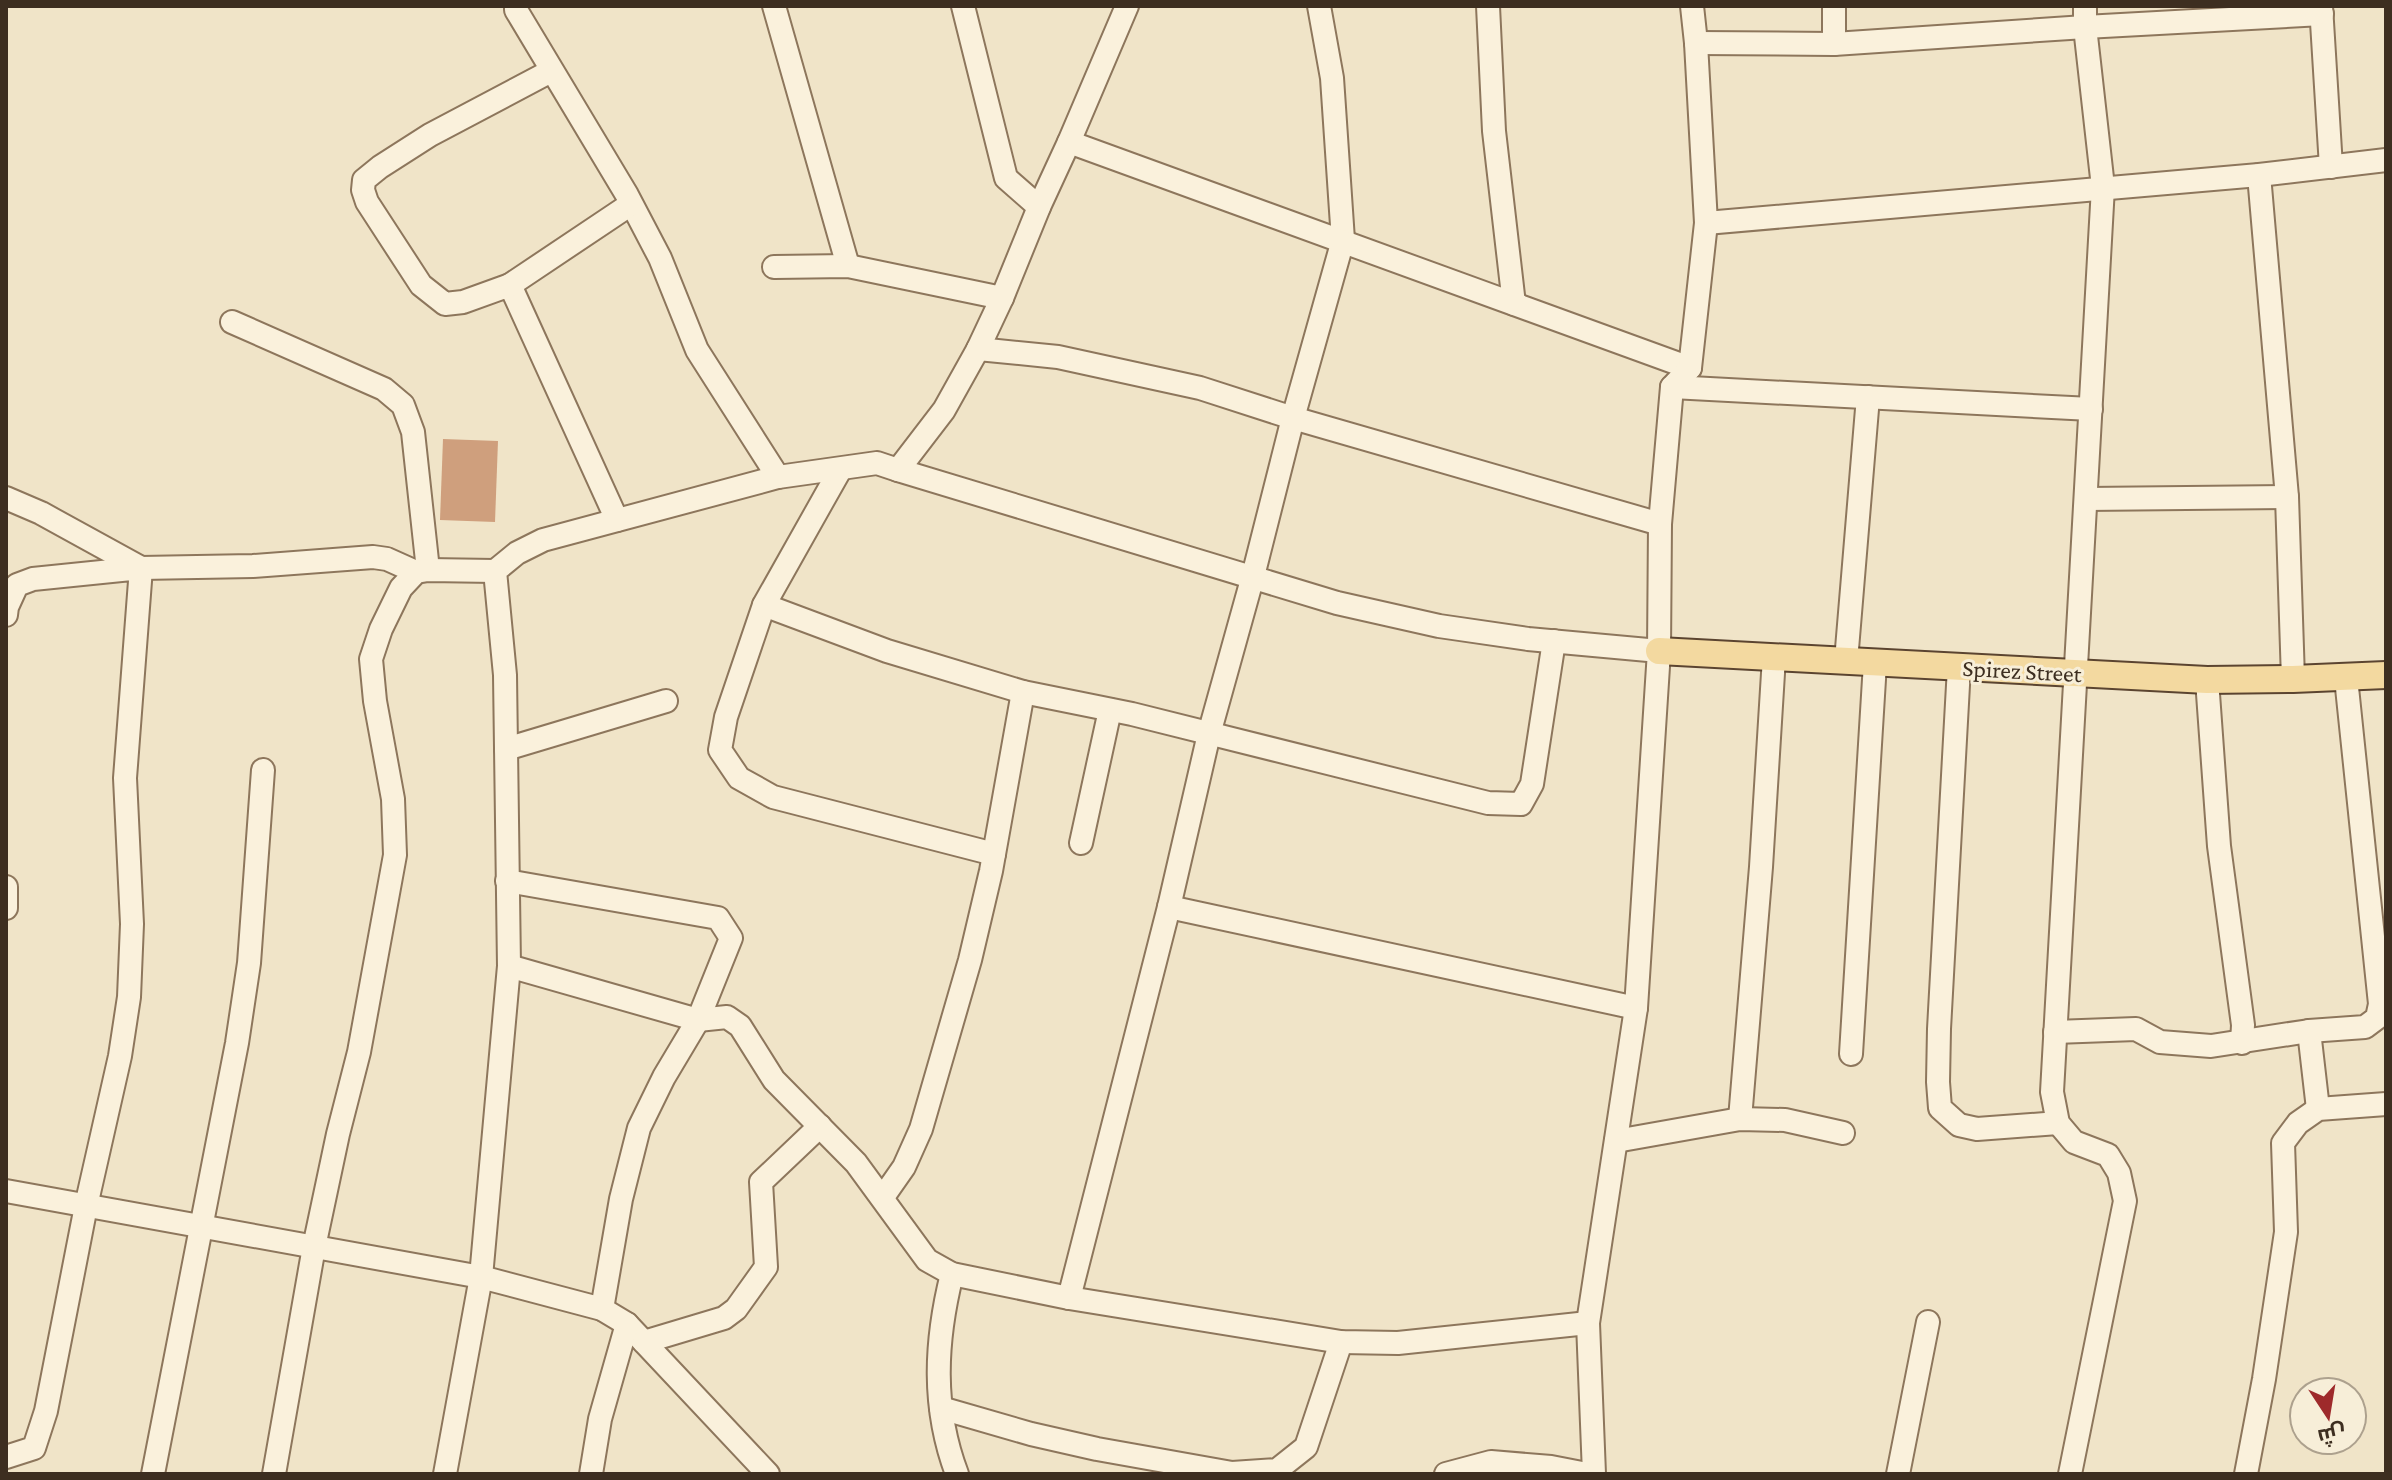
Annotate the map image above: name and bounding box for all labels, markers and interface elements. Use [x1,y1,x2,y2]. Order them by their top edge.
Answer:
street label: Spirez Street [1962,654,2083,687]
north arrow [2288,1376,2368,1456]
text: ش [2315,1419,2348,1450]

